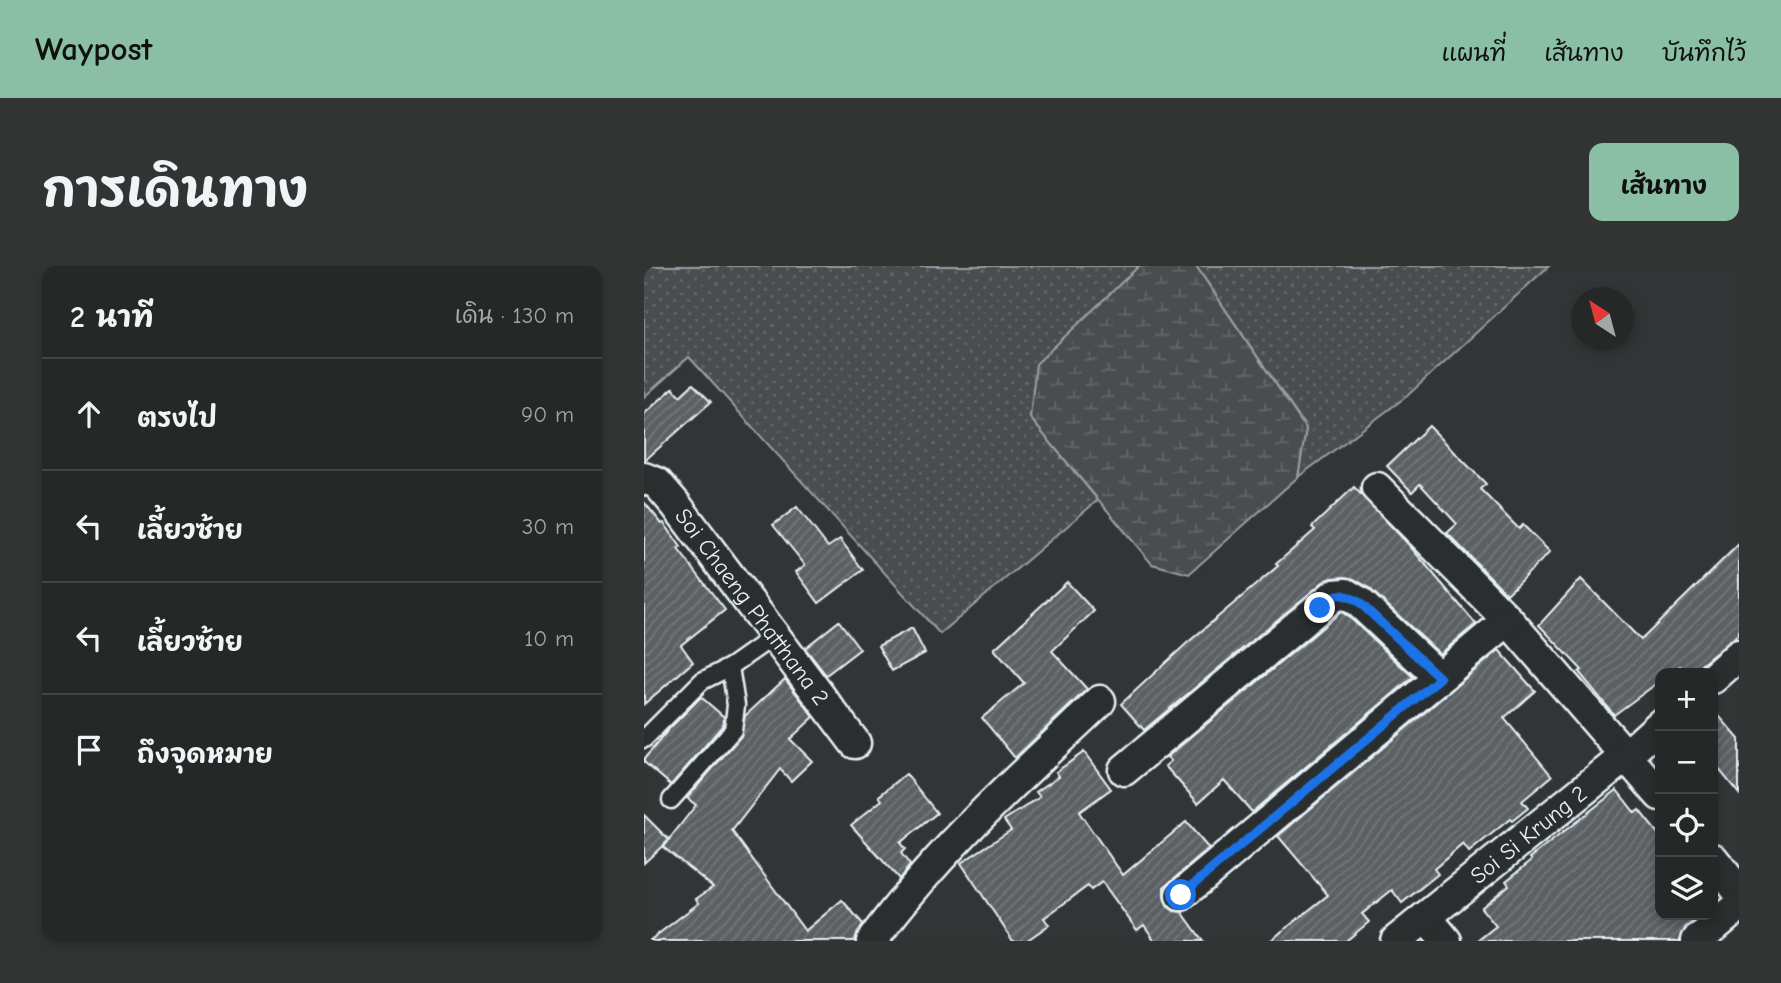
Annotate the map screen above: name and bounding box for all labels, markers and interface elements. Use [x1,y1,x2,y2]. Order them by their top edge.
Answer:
text: Waypost [35,30,152,68]
text: แผนที่ [1441,39,1506,67]
text: เส้นทาง [1544,39,1624,67]
text: บันทึกไว้ [1662,39,1746,67]
button: เส้นทาง [1589,143,1739,221]
text: การเดินทาง [42,162,308,218]
north arrow [1571,287,1634,350]
text: 2 นาที [70,300,153,335]
text: เดิน · 130 m [455,302,574,329]
icon: ahead [70,395,108,433]
text: 90 m [521,401,574,428]
text: ตรงไป [137,404,217,434]
street label: Soi Chaeng Phatthana 2 [670,503,835,710]
icon: left [70,507,108,545]
text: 30 m [522,513,574,540]
text: เลี้ยวซ้าย [137,516,243,546]
route end [1304,592,1335,623]
icon: left [70,619,108,657]
text: 10 m [524,625,574,652]
text: เลี้ยวซ้าย [137,628,243,658]
map controls [1655,668,1718,920]
button: + [1655,668,1718,731]
icon: arrive [70,731,108,769]
button: − [1655,731,1718,794]
text: ถึงจุดหมาย [137,740,273,770]
street label: Soi Si Krung 2 [1465,779,1592,889]
button: locate [1655,794,1718,857]
button: layers [1655,857,1718,920]
route start [1165,879,1196,910]

